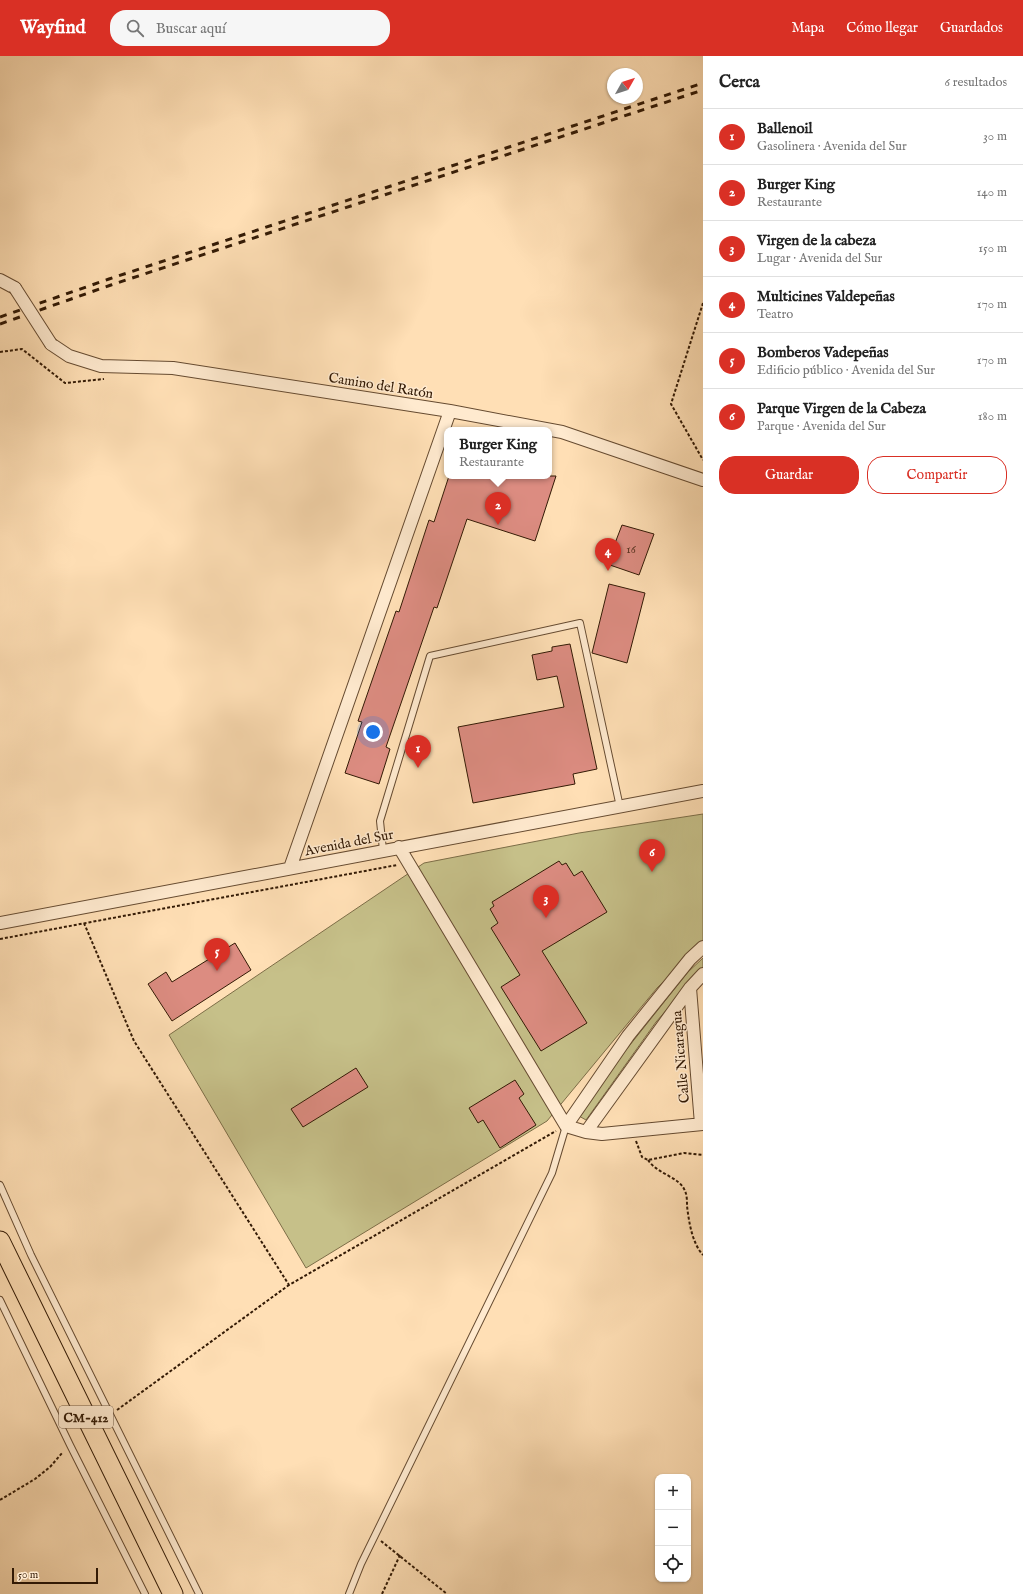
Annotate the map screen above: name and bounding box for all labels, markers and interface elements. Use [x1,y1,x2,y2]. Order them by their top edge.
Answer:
search box [110,10,390,46]
text: Wayfind [20,16,86,40]
icon: search [124,17,146,39]
text: Buscar aquí [156,19,226,38]
text: Mapa [791,19,824,37]
text: Cómo llegar [846,19,918,37]
text: Guardados [940,19,1003,37]
north arrow [607,68,643,104]
text: Cerca [719,72,760,93]
text: 6 resultados [944,74,1007,91]
text: Ballenoil [757,119,813,138]
text: 1 [730,128,734,145]
text: 30 m [983,128,1007,145]
text: Gasolinera · Avenida del Sur [757,138,907,155]
text: Burger King [757,175,835,194]
text: 2 [729,184,735,201]
text: 140 m [977,184,1007,201]
text: Restaurante [757,194,822,211]
text: Virgen de la cabeza [757,231,876,250]
text: 3 [730,240,734,257]
text: 150 m [978,240,1007,257]
text: Lugar · Avenida del Sur [757,250,882,267]
text: Multicines Valdepeñas [757,287,895,306]
text: 4 [729,296,735,313]
text: 170 m [977,296,1007,313]
text: Teatro [757,306,793,323]
text: Bomberos Vadepeñas [757,343,889,362]
text: 5 [730,352,734,369]
text: 170 m [977,352,1007,369]
text: Edificio público · Avenida del Sur [757,362,935,379]
street label: Camino del Ratón [327,369,435,403]
text: Parque Virgen de la Cabeza [757,399,926,418]
text: 6 [729,408,735,425]
text: 180 m [978,408,1007,425]
text: Parque · Avenida del Sur [757,418,886,435]
popup [444,427,552,479]
text: Burger King [459,435,537,454]
text: Restaurante [459,454,524,471]
button: Guardar [719,456,859,494]
button: Compartir [867,456,1007,494]
pin: 2 [485,492,511,525]
pin: 4 [595,538,621,571]
house number: 16 [626,542,637,557]
your location [363,722,383,742]
pin: 1 [405,735,431,768]
street label: Avenida del Sur [302,826,395,861]
pin: 6 [639,839,665,872]
pin: 3 [533,885,559,918]
pin: 5 [204,938,230,971]
street label: Calle Nicaragua [668,1009,694,1104]
road number: CM-412 [59,1406,113,1428]
map controls [655,1474,691,1582]
button: + [655,1474,691,1510]
button: − [655,1510,691,1546]
button: locate [655,1546,691,1582]
scale bar [12,1566,98,1585]
text: 50 m [18,1568,38,1582]

